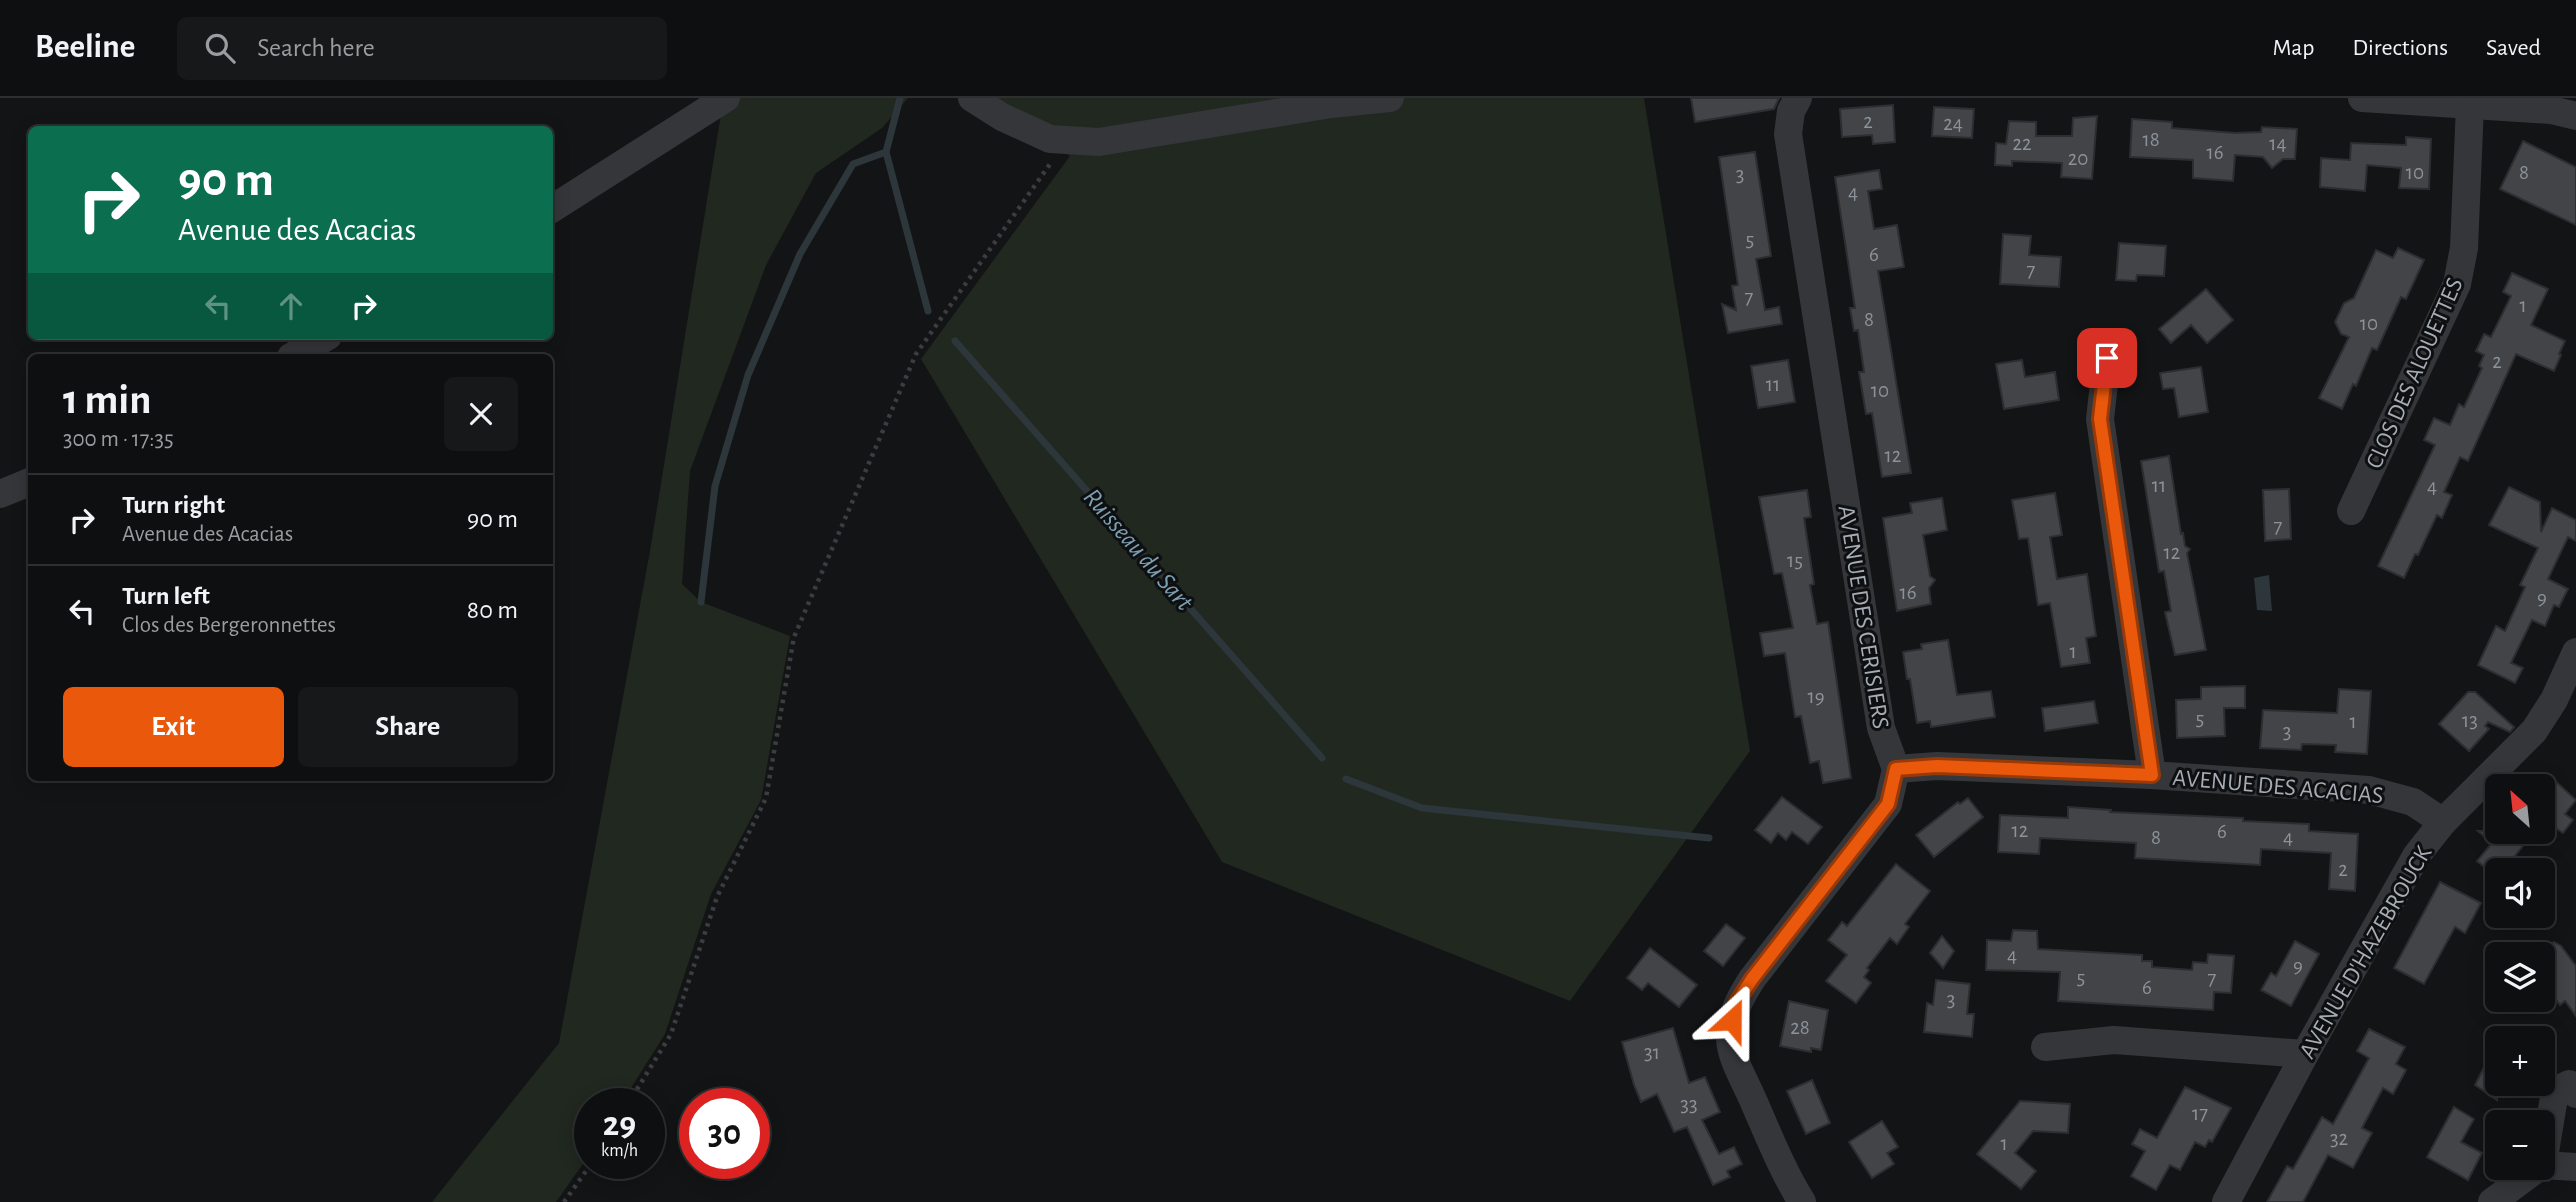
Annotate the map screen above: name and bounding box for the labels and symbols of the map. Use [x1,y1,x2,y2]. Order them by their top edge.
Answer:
house number: 2 [1863,111,1873,132]
house number: 24 [1943,113,1963,134]
house number: 18 [2142,129,2160,150]
house number: 22 [2012,133,2032,154]
house number: 14 [2269,133,2287,154]
house number: 16 [2206,142,2224,163]
house number: 20 [2068,148,2088,169]
house number: 10 [2406,162,2424,183]
house number: 8 [2519,162,2529,183]
house number: 3 [1736,164,1744,185]
house number: 4 [1848,182,1858,203]
house number: 5 [1746,229,1754,250]
house number: 6 [1869,244,1879,265]
house number: 7 [2027,260,2036,281]
street label: CLOS DES ALOUETTES [2362,275,2468,472]
house number: 7 [1745,287,1754,308]
house number: 1 [2519,295,2527,316]
house number: 8 [1864,309,1874,330]
house number: 10 [2360,313,2378,334]
pin [2077,328,2137,388]
house number: 2 [2492,351,2502,372]
house number: 11 [1766,374,1780,395]
house number: 10 [1871,380,1889,401]
house number: 12 [1885,445,1901,466]
house number: 11 [2152,475,2166,496]
house number: 4 [2427,476,2437,497]
water label: Ruisseau du Sart [1079,484,1198,616]
street label: AVENUE DES CERISIERS [1834,504,1893,730]
house number: 7 [2274,516,2283,537]
house number: 12 [2164,542,2180,563]
house number: 15 [1787,550,1803,571]
house number: 16 [1899,582,1917,603]
house number: 9 [2537,587,2547,608]
house number: 1 [2069,641,2077,662]
house number: 19 [1807,686,1825,707]
house number: 5 [2196,708,2204,729]
house number: 13 [2462,710,2478,731]
house number: 1 [2349,711,2357,732]
house number: 3 [2283,721,2291,742]
street label: AVENUE DES ACACIAS [2172,766,2384,808]
north arrow [2485,774,2555,844]
house number: 12 [2012,820,2028,841]
house number: 6 [2217,821,2227,842]
house number: 8 [2151,827,2161,848]
house number: 4 [2283,827,2293,848]
street label: AVENUE D'HAZEBROUCK [2295,841,2437,1063]
house number: 2 [2338,859,2348,880]
house number: 4 [2007,945,2017,966]
house number: 9 [2293,955,2303,976]
house number: 5 [2077,967,2085,988]
house number: 7 [2208,968,2217,989]
house number: 6 [2142,977,2152,998]
position arrow [1695,983,1769,1057]
house number: 3 [1947,989,1955,1010]
house number: 28 [1790,1017,1810,1038]
house number: 31 [1644,1042,1660,1063]
speed limit sign: 30 [679,1088,770,1179]
house number: 33 [1680,1094,1698,1115]
house number: 17 [2192,1103,2208,1124]
house number: 32 [2330,1128,2348,1149]
house number: 1 [2000,1133,2008,1154]

